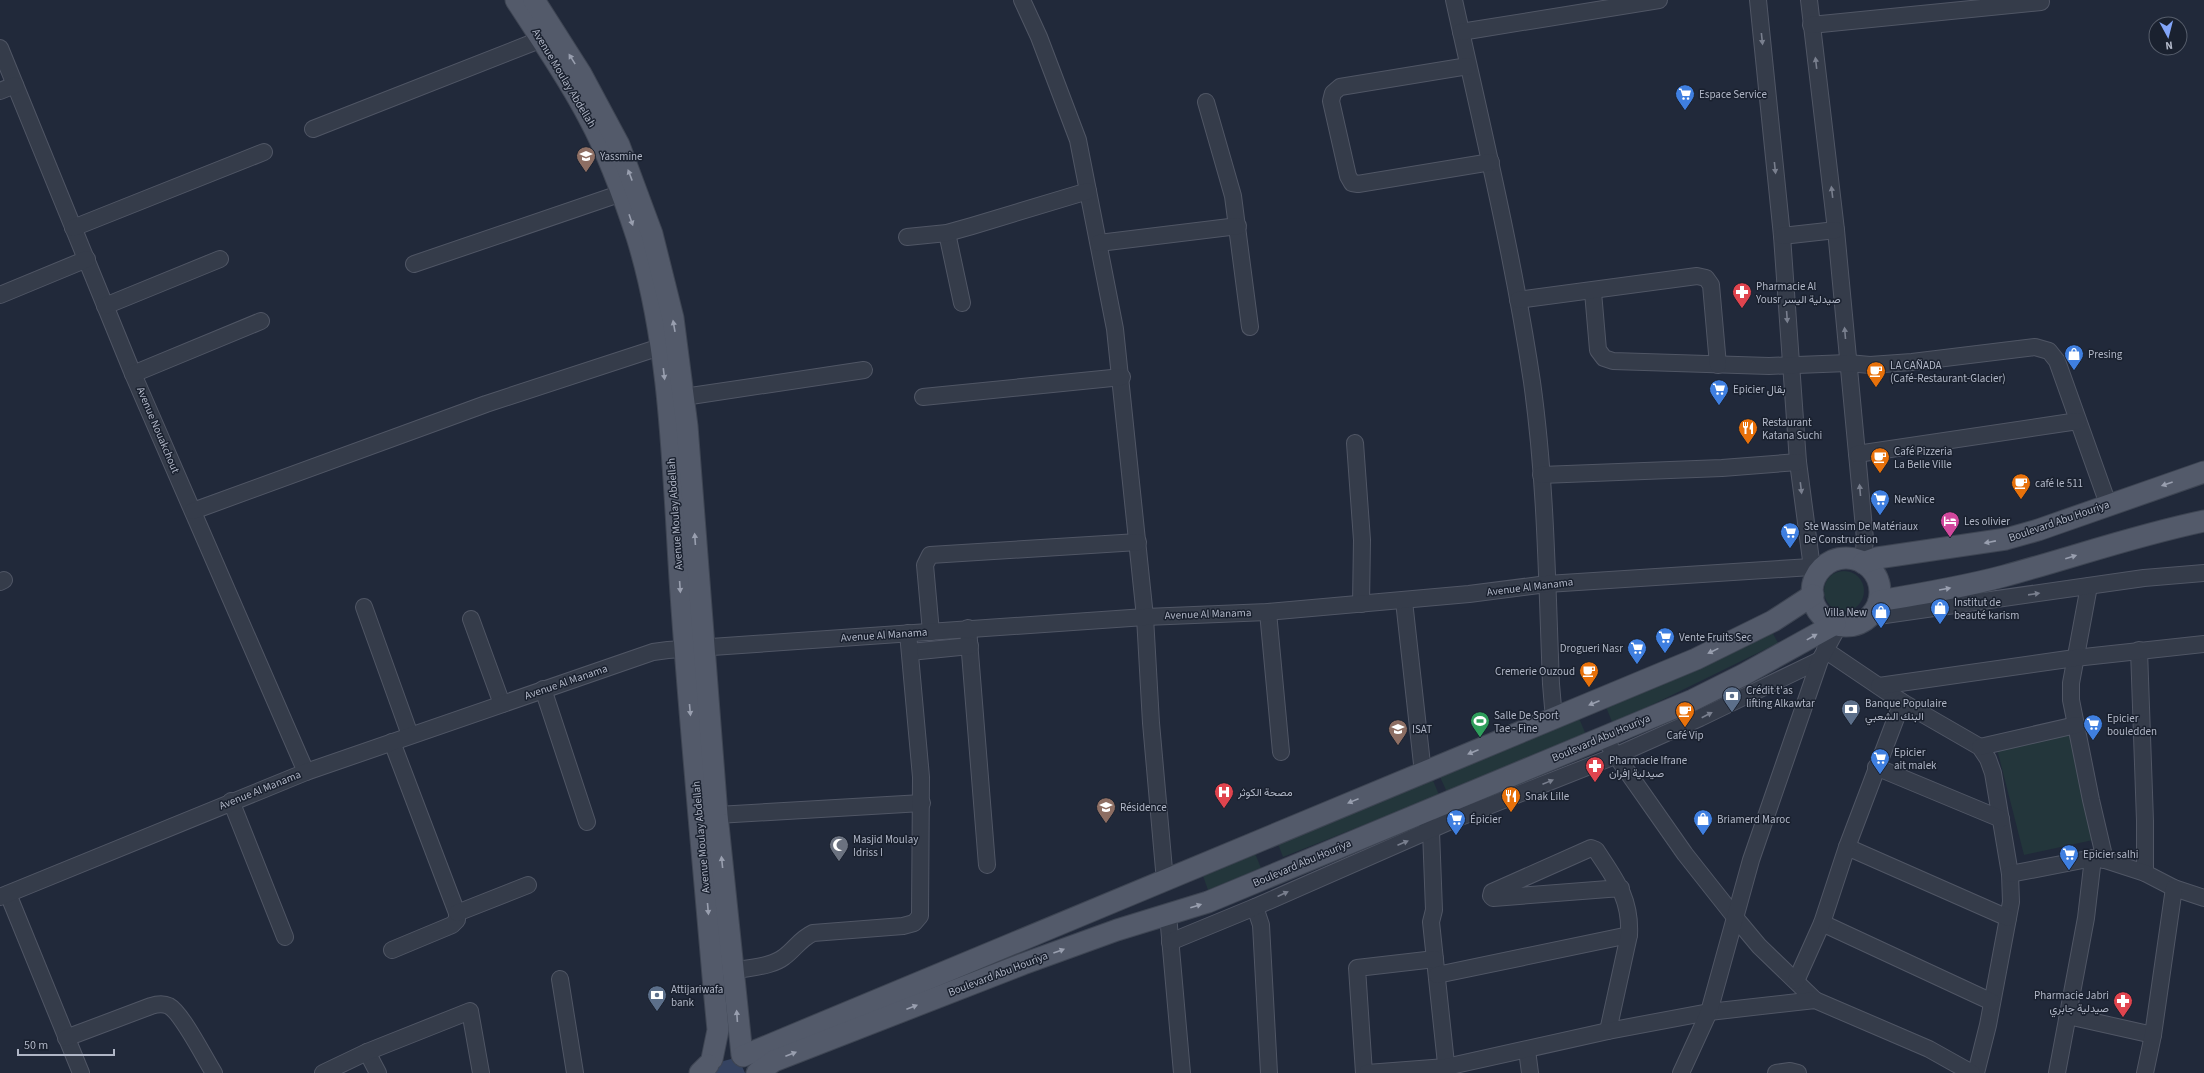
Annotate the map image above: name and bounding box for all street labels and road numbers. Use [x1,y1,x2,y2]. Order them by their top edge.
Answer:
street label: Avenue Moulay Abdellah [529,26,599,130]
street label: Avenue Nouakchout [133,384,183,476]
street label: Avenue Moulay Abdellah [664,457,686,571]
street label: Boulevard Abu Houriya [2007,497,2111,545]
street label: Avenue Al Manama [1486,574,1574,600]
street label: Avenue Al Manama [1164,605,1252,623]
street label: Avenue Al Manama [840,624,928,646]
street label: Avenue Al Manama [522,661,610,703]
street label: Boulevard Abu Houriya [1549,710,1653,766]
street label: Avenue Al Manama [217,767,303,813]
street label: Avenue Moulay Abdellah [689,780,713,894]
street label: Boulevard Abu Houriya [1250,835,1354,891]
street label: Boulevard Abu Houriya [946,948,1050,1000]

